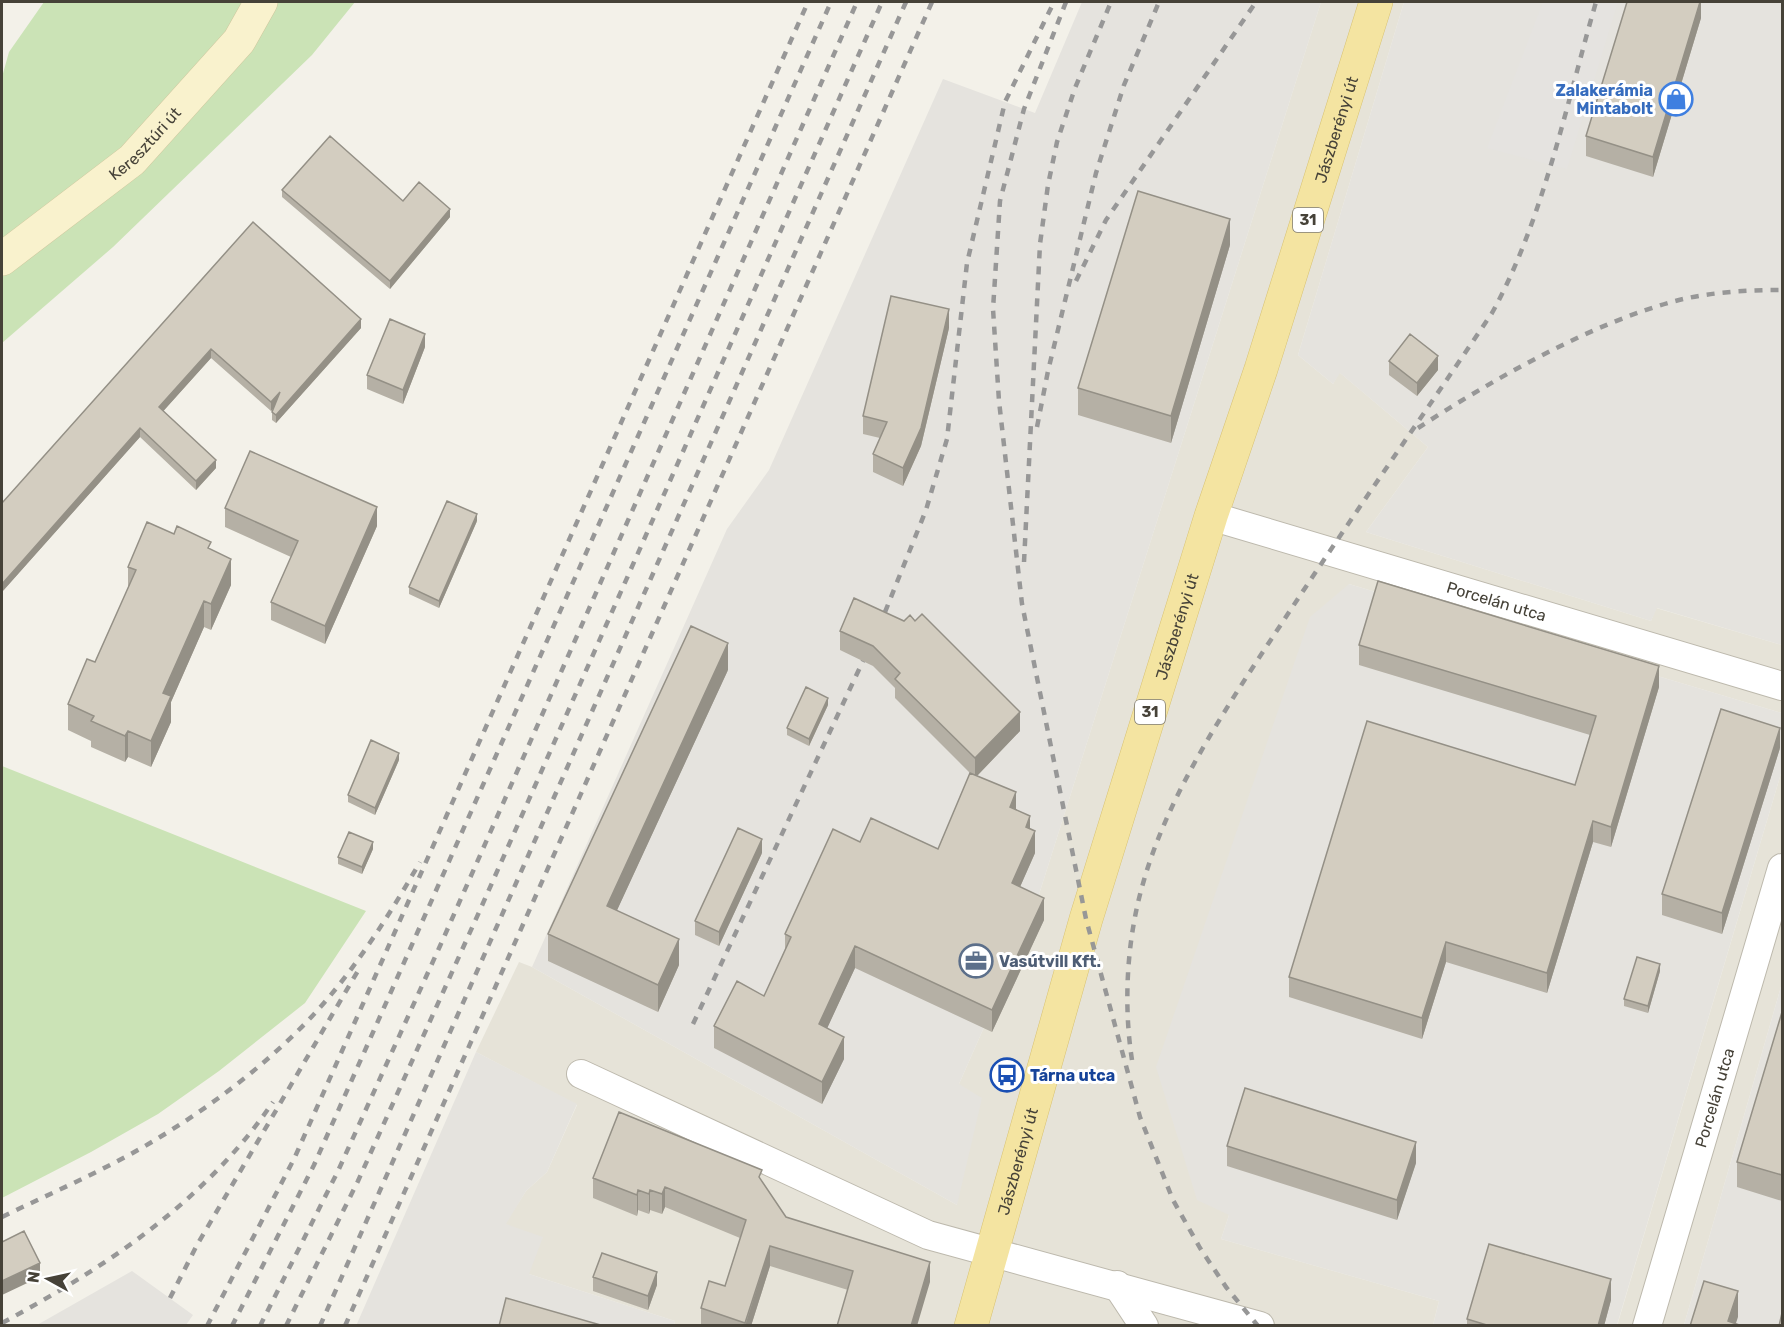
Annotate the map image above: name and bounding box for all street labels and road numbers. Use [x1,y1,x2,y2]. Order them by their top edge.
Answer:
street label: Jászberényi út [1311,74,1362,185]
street label: Keresztúri út [105,103,185,184]
road number: 31 [1293,208,1323,232]
street label: Jászberényi út [1152,571,1203,682]
street label: Porcelán utca [1444,578,1549,625]
road number: 31 [1135,700,1165,724]
street label: Porcelán utca [1691,1046,1738,1150]
street label: Jászberényi út [994,1106,1042,1217]

